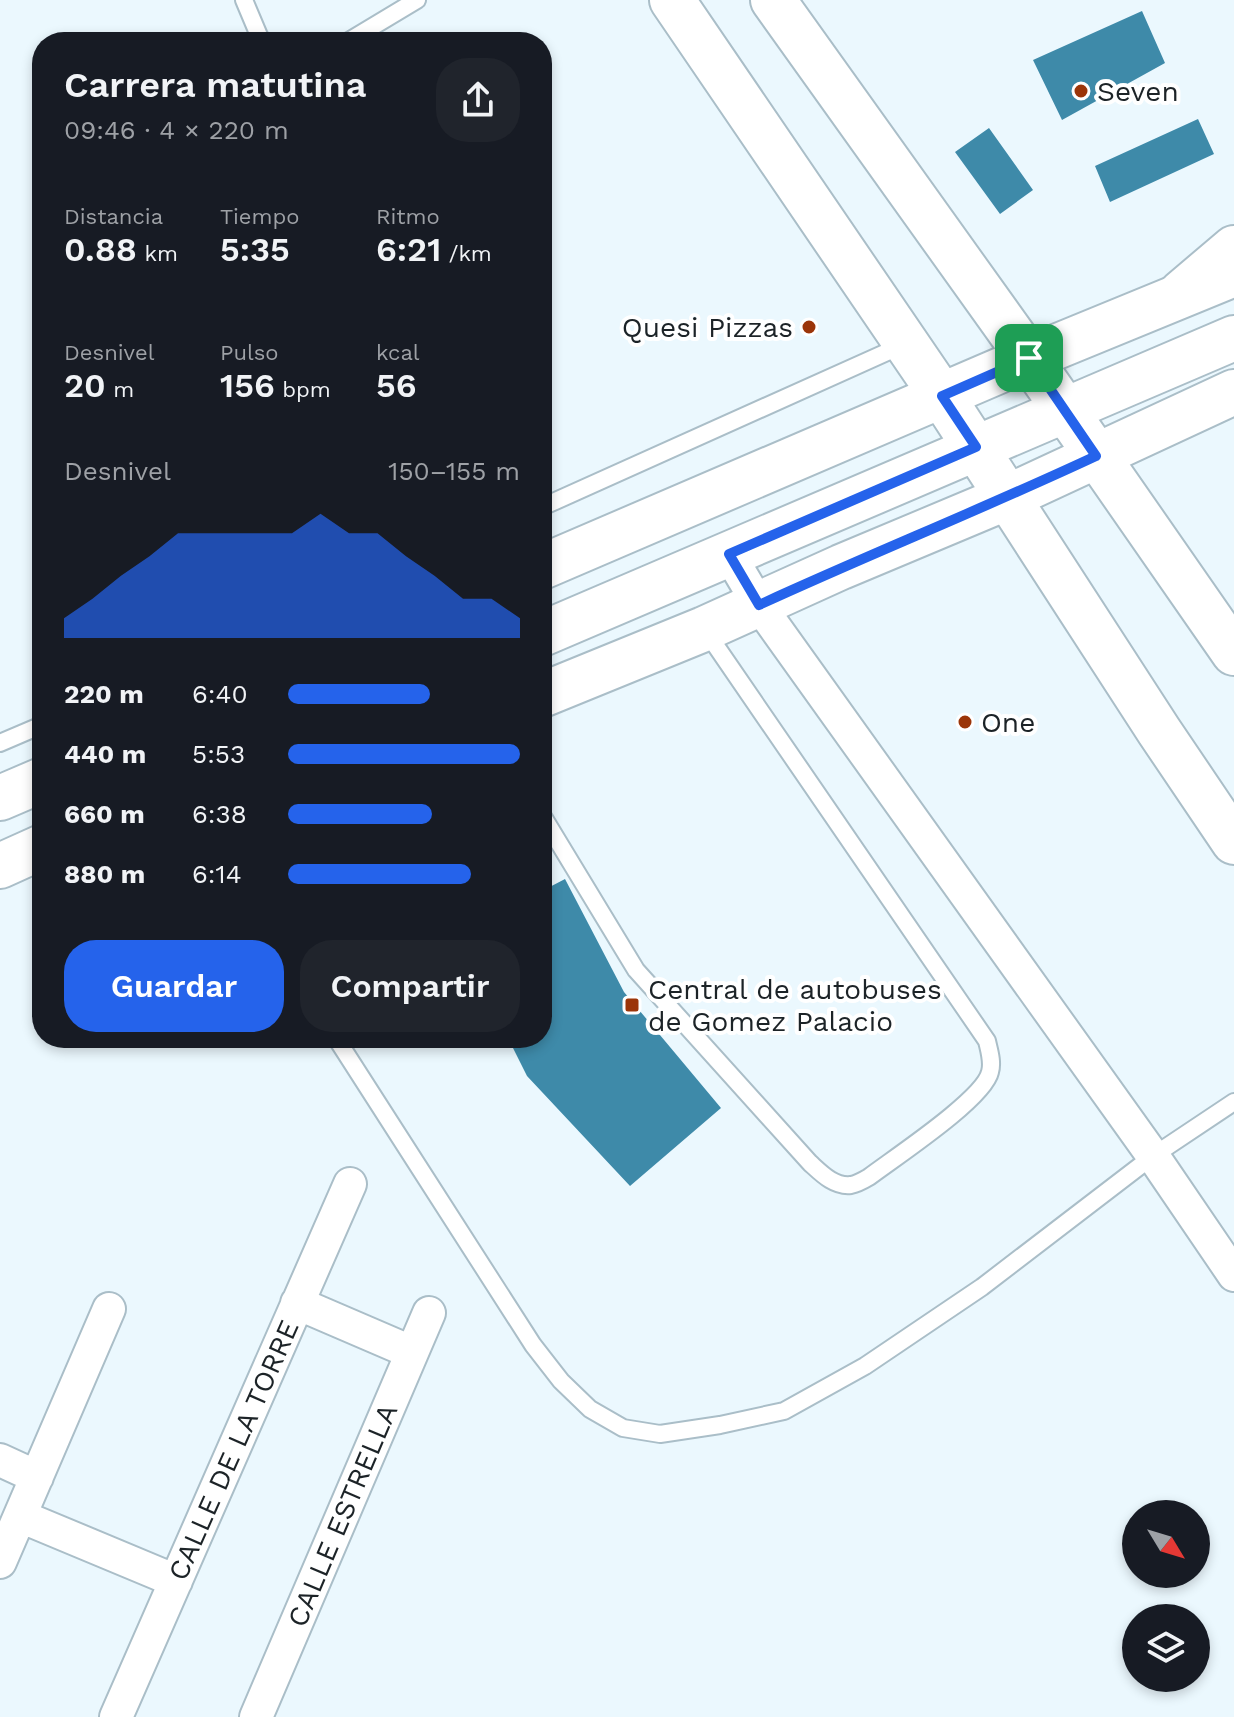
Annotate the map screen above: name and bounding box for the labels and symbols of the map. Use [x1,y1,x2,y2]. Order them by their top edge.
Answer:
place label: Seven [1097,75,1179,108]
marker: Seven [1072,82,1090,100]
place label: Quesi Pizzas [622,311,793,344]
marker: Quesi Pizzas [800,318,818,336]
pin [995,324,1063,392]
place label: One [981,706,1035,739]
marker: One [956,713,974,731]
place label: Central de autobuses de Gomez Palacio [648,973,942,1038]
marker: Central de autobuses de Gomez Palacio [623,996,641,1014]
street label: CALLE DE LA TORRE [161,1315,306,1585]
street label: CALLE ESTRELLA [281,1399,404,1632]
north arrow [1122,1500,1210,1588]

